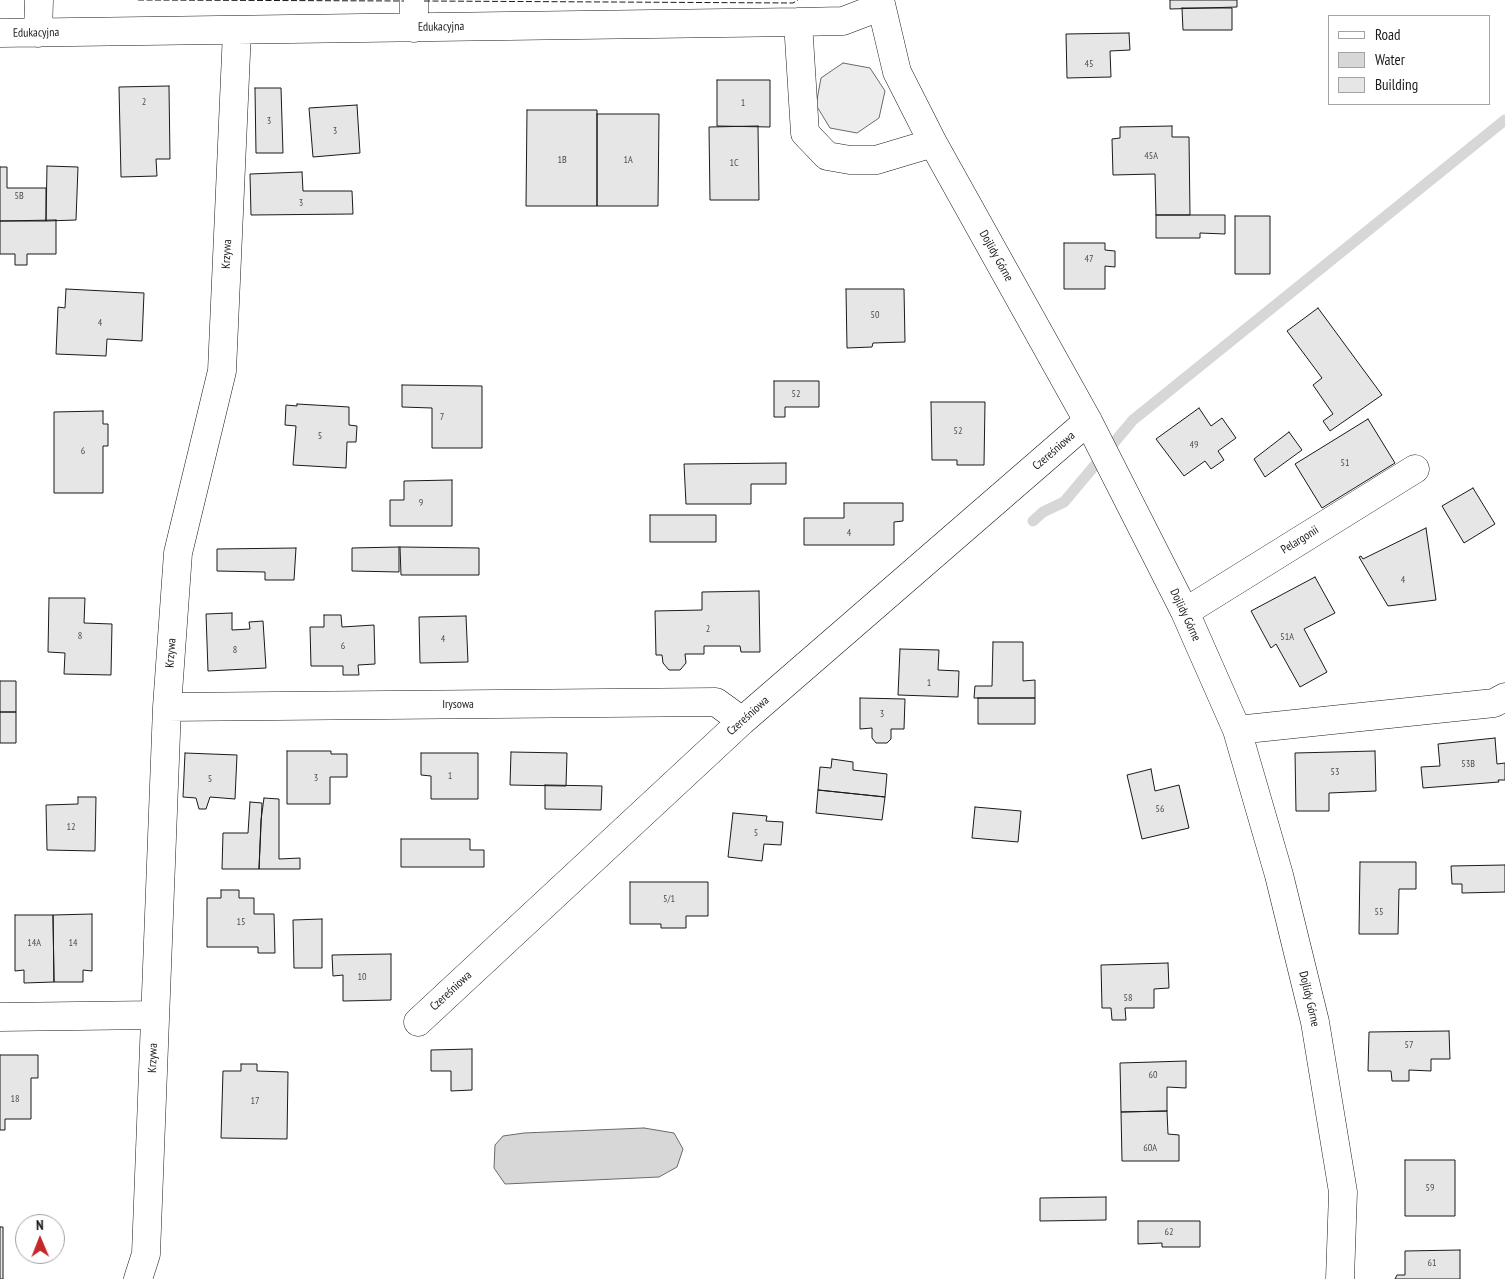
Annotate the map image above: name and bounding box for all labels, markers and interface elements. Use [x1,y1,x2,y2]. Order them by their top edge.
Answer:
legend [1328,15,1490,105]
street label: Edukacyjna [418,19,464,35]
street label: Edukacyjna [13,25,59,41]
text: Road [1375,25,1401,44]
text: Water [1375,50,1405,69]
house number: 45 [1085,58,1093,70]
text: Building [1375,75,1418,94]
house number: 2 [142,96,146,108]
house number: 1 [741,97,745,109]
house number: 3 [267,115,271,127]
house number: 3 [333,125,337,137]
house number: 45A [1144,150,1158,162]
house number: 1B [557,154,567,166]
house number: 1A [623,154,633,166]
house number: 1C [729,157,739,169]
house number: 5B [14,190,24,202]
house number: 3 [299,197,303,209]
street label: Dojlidy Górne [976,228,1016,284]
street label: Krzywa [219,239,235,269]
house number: 47 [1085,253,1093,265]
house number: 50 [871,309,879,321]
house number: 4 [98,317,102,329]
house number: 52 [792,388,800,400]
house number: 7 [440,411,444,423]
house number: 52 [954,425,962,437]
street label: Czereśniowa [1030,429,1078,473]
house number: 5 [318,430,322,442]
house number: 49 [1190,439,1198,451]
house number: 6 [81,445,85,457]
house number: 51 [1341,457,1349,469]
house number: 9 [419,497,423,509]
street label: Pelargonii [1278,523,1322,557]
house number: 4 [847,527,851,539]
house number: 4 [1401,574,1405,586]
street label: Dojlidy Górne [1167,586,1203,644]
house number: 2 [706,623,710,635]
house number: 8 [78,630,82,642]
house number: 51A [1280,631,1294,643]
house number: 4 [441,633,445,645]
street label: Krzywa [163,638,179,668]
house number: 6 [341,640,345,652]
house number: 8 [233,644,237,656]
house number: 1 [927,677,931,689]
street label: Czereśniowa [724,693,772,739]
street label: Irysowa [442,698,474,712]
house number: 3 [880,708,884,720]
house number: 53B [1461,758,1475,770]
house number: 53 [1331,766,1339,778]
house number: 1 [448,770,452,782]
house number: 3 [314,772,318,784]
house number: 5 [208,773,212,785]
house number: 56 [1156,803,1164,815]
house number: 12 [67,821,75,833]
house number: 5 [754,827,758,839]
house number: 5/1 [663,893,675,905]
house number: 55 [1375,906,1383,918]
house number: 15 [237,916,245,928]
house number: 14A [27,937,41,949]
house number: 14 [69,937,77,949]
street label: Czereśniowa [427,968,475,1014]
street label: Dojlidy Górne [1296,970,1322,1028]
house number: 10 [358,971,366,983]
house number: 58 [1124,992,1132,1004]
house number: 57 [1405,1039,1413,1051]
street label: Krzywa [145,1043,161,1073]
house number: 60 [1149,1069,1157,1081]
house number: 18 [11,1093,19,1105]
house number: 17 [251,1095,259,1107]
house number: 60A [1143,1142,1157,1154]
house number: 59 [1426,1182,1434,1194]
north arrow [15,1214,65,1264]
text: N [36,1216,44,1234]
house number: 62 [1165,1226,1173,1238]
house number: 61 [1428,1257,1436,1269]

